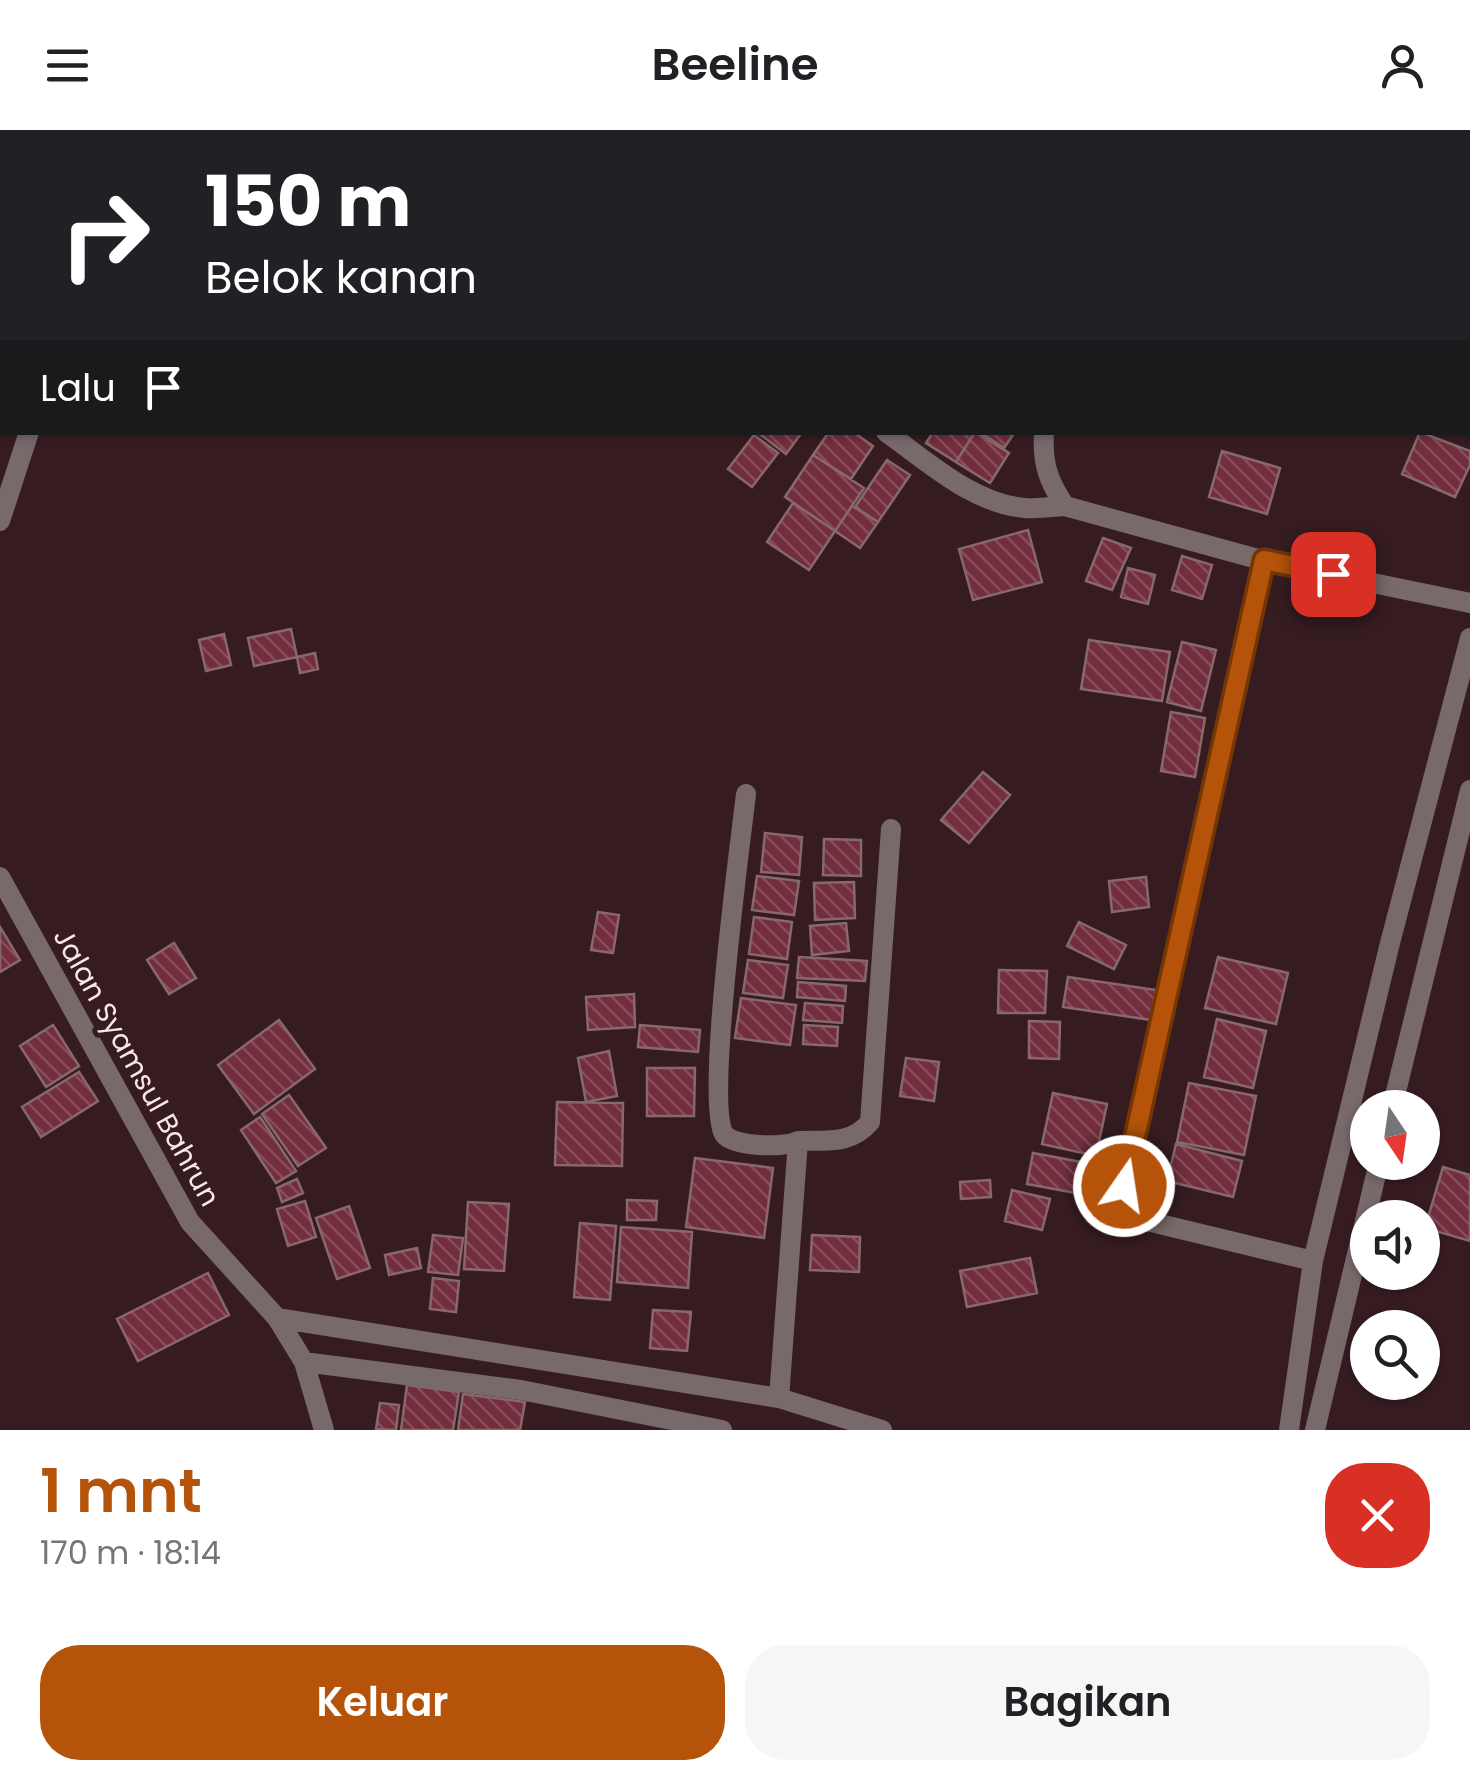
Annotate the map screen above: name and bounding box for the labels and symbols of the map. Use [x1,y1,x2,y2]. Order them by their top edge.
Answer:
pin [1291,532,1376,617]
street label: Jalan Syamsul Bahrun [44,921,229,1213]
north arrow [1350,1090,1440,1180]
position arrow [1072,1134,1176,1238]

